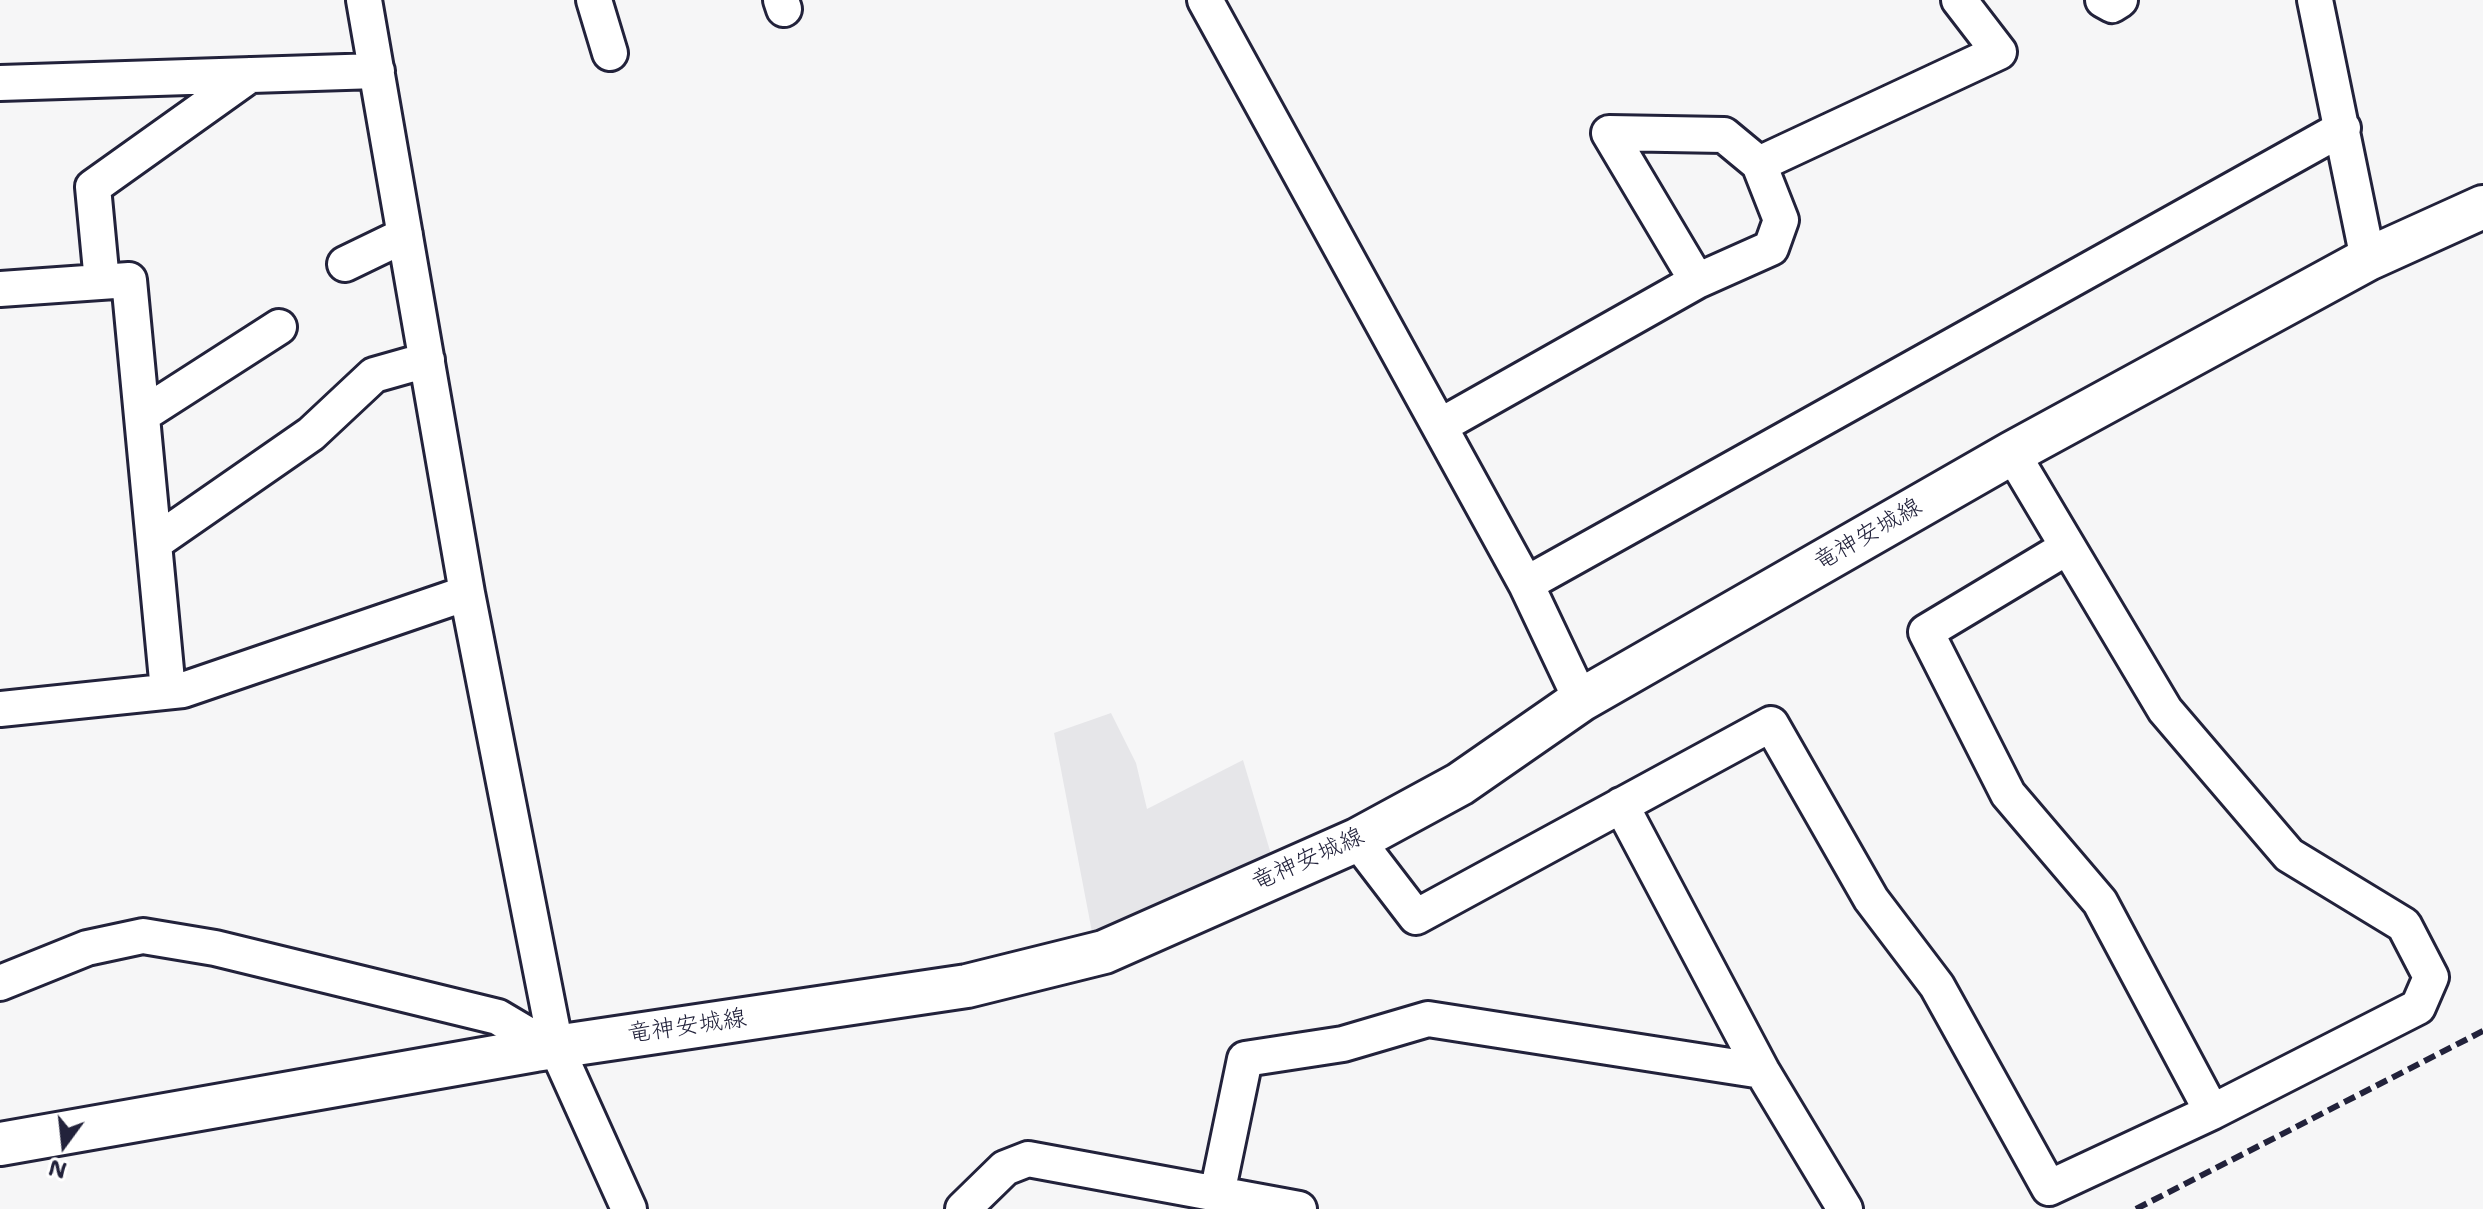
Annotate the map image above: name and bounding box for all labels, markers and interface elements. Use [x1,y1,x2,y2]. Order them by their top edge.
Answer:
street label: 竜神安城線 [1809,493,1927,577]
street label: 竜神安城線 [1247,822,1369,898]
street label: 竜神安城線 [626,1004,748,1050]
north arrow [24,1105,104,1185]
text: N [45,1152,70,1185]

